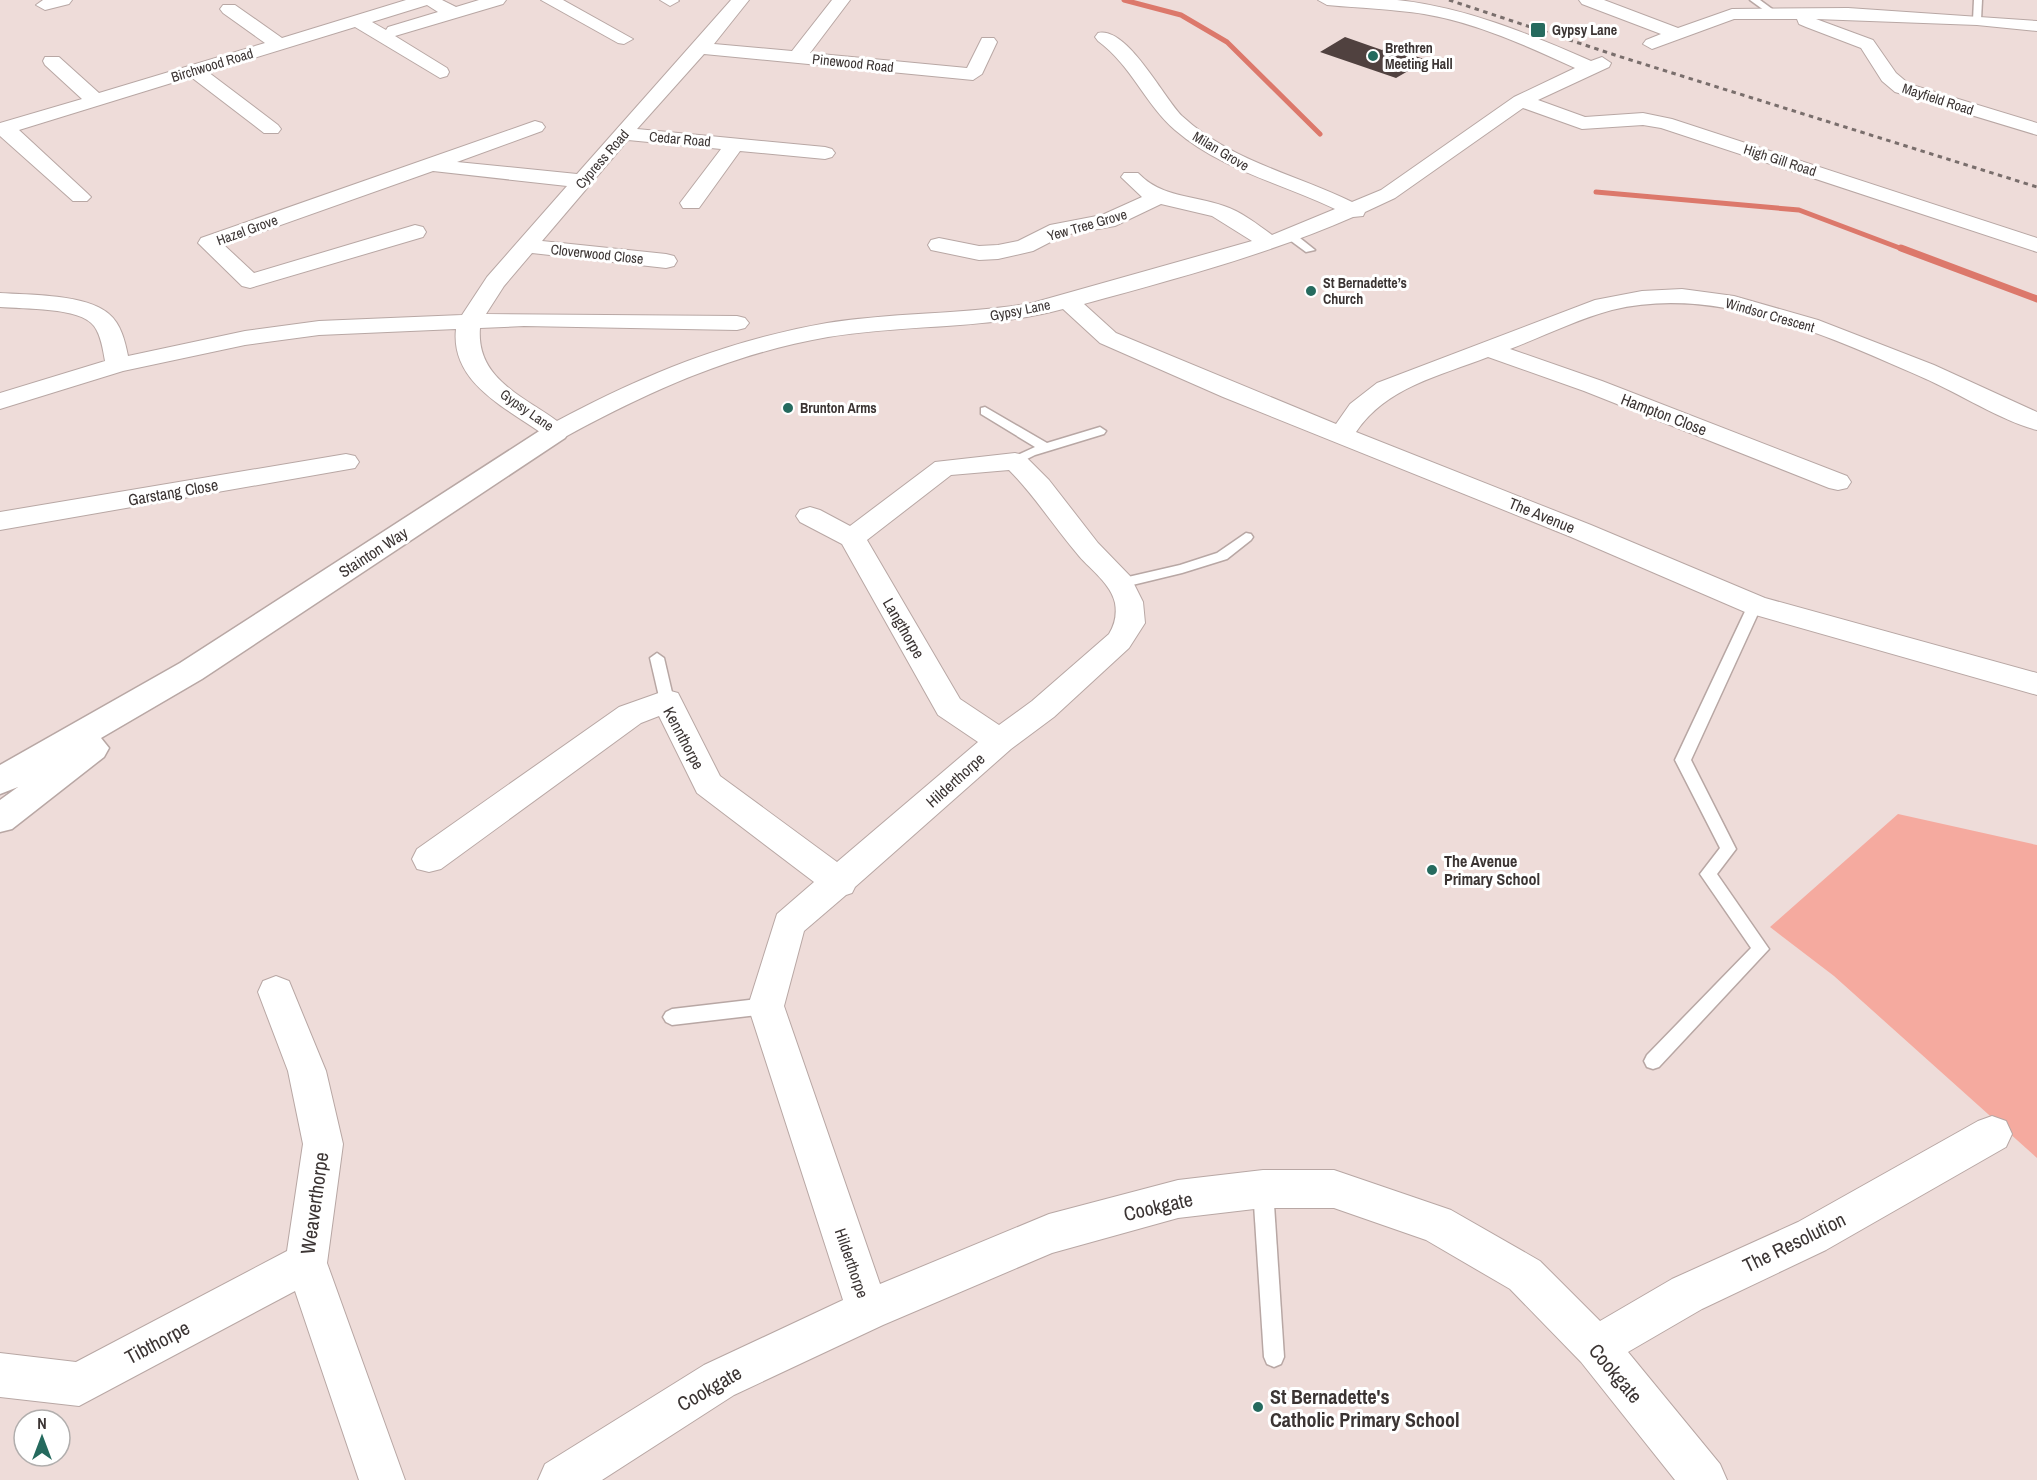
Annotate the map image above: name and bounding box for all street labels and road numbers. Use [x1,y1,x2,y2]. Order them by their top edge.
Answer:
street label: Birchwood Road [169,44,255,86]
street label: Pinewood Road [811,50,895,76]
street label: Mayfield Road [1900,79,1976,119]
street label: Cypress Road [571,126,633,192]
street label: Cedar Road [648,127,712,151]
street label: Milan Grove [1190,127,1252,175]
street label: High Gill Road [1741,140,1819,180]
street label: Yew Tree Grove [1045,205,1129,245]
street label: Hazel Grove [214,211,280,249]
street label: Cloverwood Close [550,240,644,268]
street label: Windsor Crescent [1723,294,1817,336]
street label: Gypsy Lane [988,295,1052,325]
street label: Gypsy Lane [497,385,557,435]
street label: Hampton Close [1618,388,1710,440]
street label: Garstang Close [126,473,220,511]
street label: The Avenue [1506,492,1578,538]
street label: Stainton Way [334,521,412,583]
street label: Langthorpe [878,594,930,662]
street label: Kennthorpe [658,703,710,773]
street label: Hilderthorpe [921,748,989,812]
street label: Weaverthorpe [293,1150,335,1256]
street label: Cookgate [1121,1185,1195,1227]
street label: The Resolution [1738,1205,1850,1279]
street label: Hilderthorpe [830,1225,874,1301]
street label: Tibthorpe [120,1314,194,1370]
street label: Cookgate [1583,1337,1649,1409]
street label: Cookgate [672,1359,746,1417]

